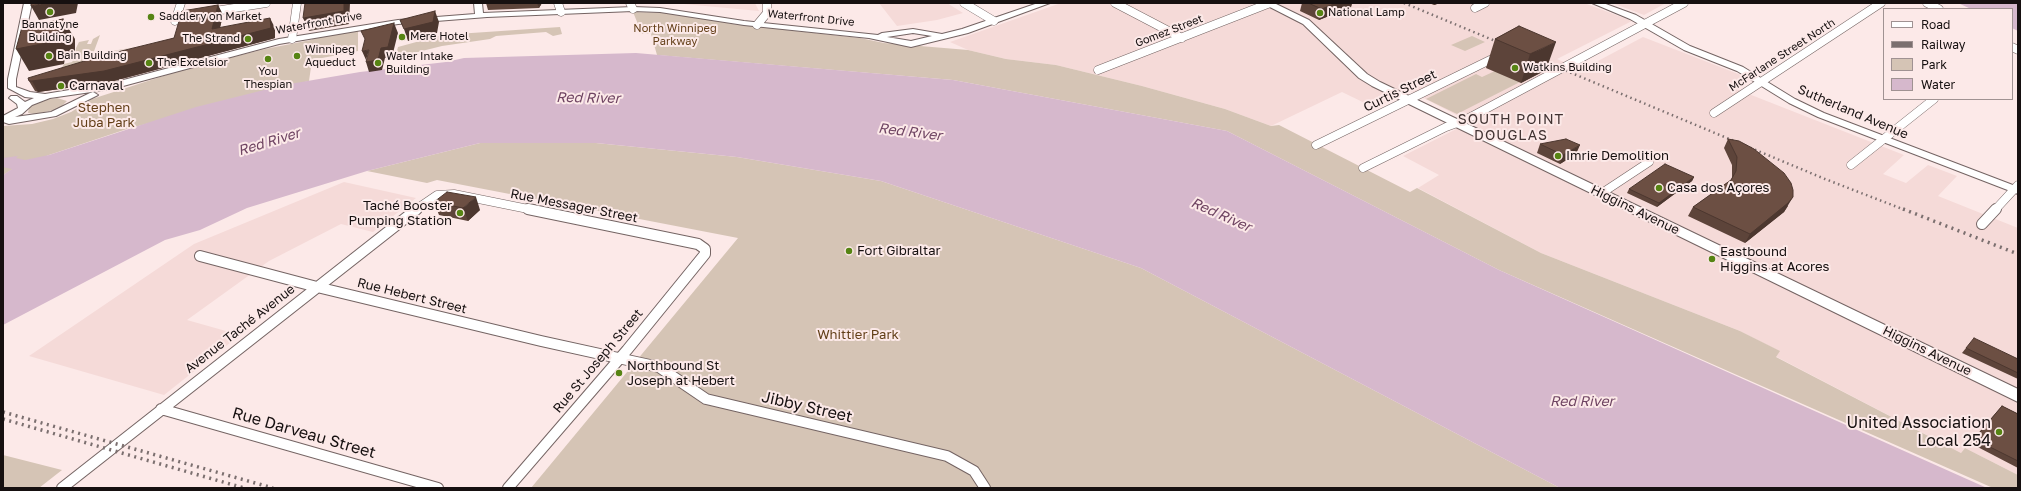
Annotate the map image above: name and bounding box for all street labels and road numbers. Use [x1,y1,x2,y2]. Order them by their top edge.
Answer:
street label: Waterfront Drive [767,7,855,29]
street label: Waterfront Drive [275,9,363,37]
street label: Gomez Street [1133,12,1205,50]
street label: McFarlane Street North [1726,16,1838,94]
street label: Curtis Street [1361,67,1439,115]
street label: Sutherland Avenue [1795,82,1911,142]
street label: Higgins Avenue [1588,182,1682,238]
street label: Rue Messager Street [509,186,639,226]
street label: Rue Hebert Street [356,275,468,317]
street label: Avenue Taché Avenue [182,281,298,377]
street label: Rue St Joseph Street [550,306,646,416]
street label: Higgins Avenue [1880,323,1974,379]
street label: Jibby Street [760,387,854,427]
street label: Rue Darveau Street [230,403,378,463]

